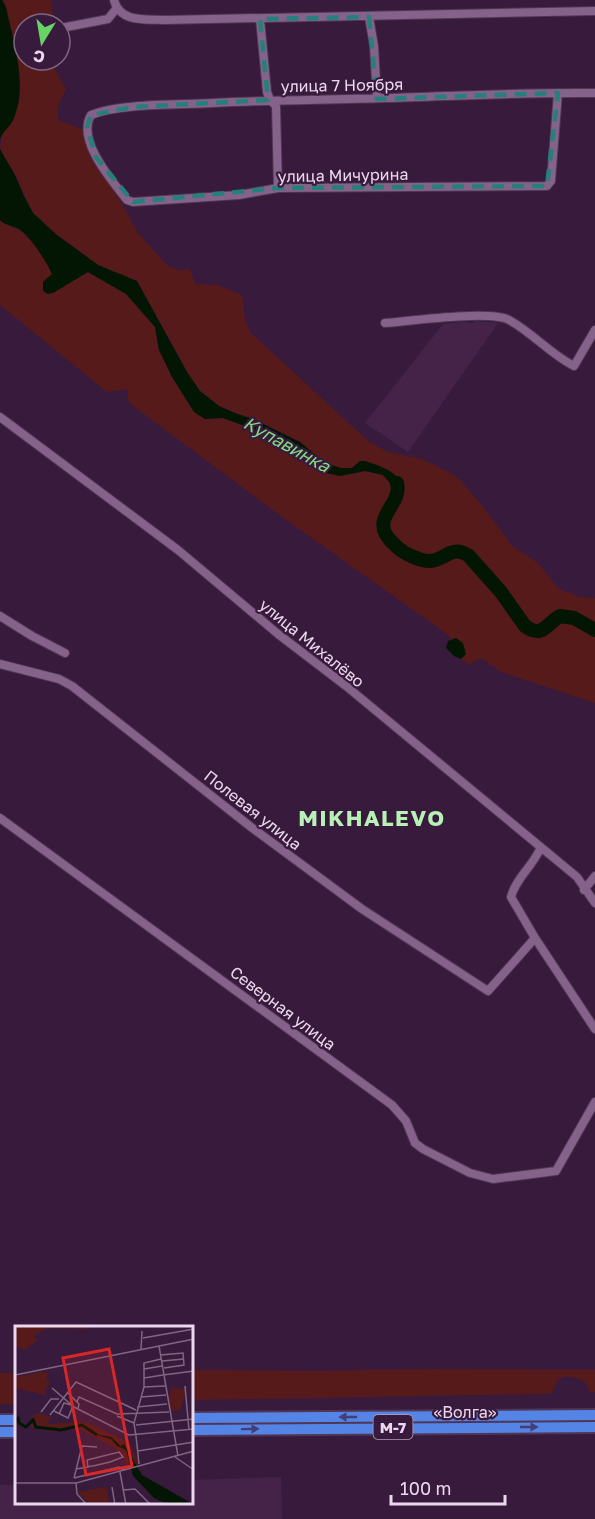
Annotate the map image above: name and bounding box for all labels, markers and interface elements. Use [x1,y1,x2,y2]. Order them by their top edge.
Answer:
north arrow [12,12,72,72]
text: С [32,46,47,68]
street label: улица 7 Ноября [280,74,404,96]
street label: улица Мичурина [278,164,408,186]
water label: Купавинка [240,411,335,477]
street label: улица Михалёво [255,595,369,691]
street label: Полевая улица [200,766,306,854]
district label: MIKHALEVO [298,804,446,831]
street label: Северная улица [226,962,340,1054]
inset map [15,1326,194,1504]
street label: «Волга» [433,1402,497,1422]
one-way arrow [338,1412,357,1422]
road number: М-7 [374,1415,412,1439]
one-way arrow [520,1422,539,1432]
one-way arrow [241,1424,260,1434]
scale bar [391,1468,505,1506]
text: 100 m [400,1477,451,1499]

